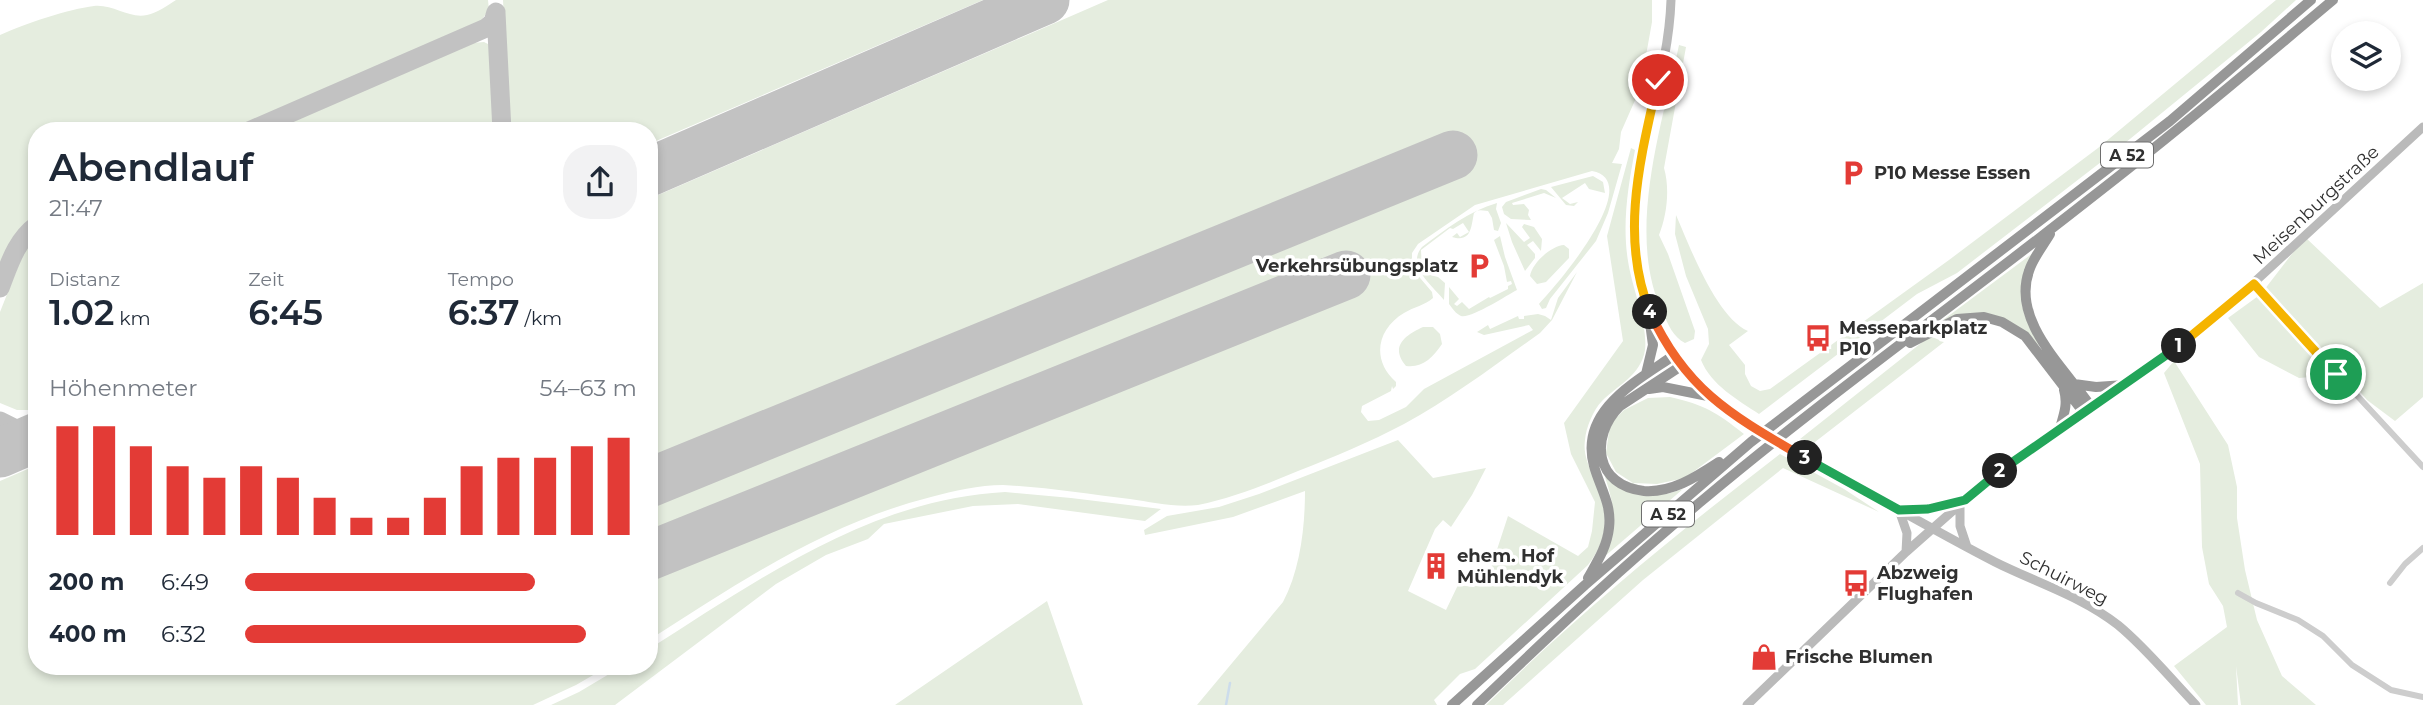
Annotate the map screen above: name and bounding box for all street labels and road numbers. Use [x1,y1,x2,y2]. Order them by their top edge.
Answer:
street label: Meisenburgstraße [2248,141,2384,269]
road number: A 52 [2101,142,2153,168]
road number: A 52 [1642,502,1694,526]
street label: Schuirweg [2016,546,2112,610]

